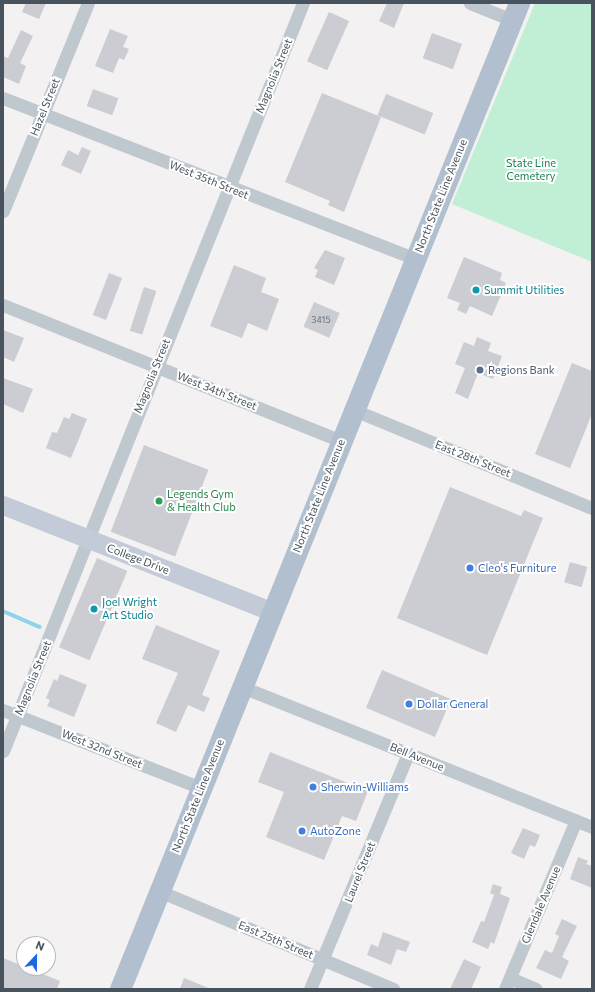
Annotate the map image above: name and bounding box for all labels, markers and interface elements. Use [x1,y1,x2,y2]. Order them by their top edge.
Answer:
street label: Magnolia Street [253,37,295,115]
street label: Hazel Street [27,76,63,138]
street label: North State Line Avenue [412,137,470,255]
park label: State Line Cemetery [506,157,556,183]
street label: West 35th Street [167,158,251,202]
place label: Summit Utilities [484,283,564,297]
marker: Summit Utilities [471,285,481,295]
house number: 3415 [311,315,331,325]
street label: Magnolia Street [131,337,173,415]
place label: Regions Bank [488,363,555,377]
marker: Regions Bank [475,365,485,375]
street label: West 34th Street [175,369,259,413]
street label: North State Line Avenue [290,437,348,555]
street label: East 28th Street [433,438,513,480]
place label: Legends Gym & Health Club [167,488,236,514]
marker: Legends Gym & Health Club [154,496,164,506]
street label: College Drive [105,541,171,577]
place label: Cleo's Furniture [478,561,557,575]
marker: Cleo's Furniture [465,563,475,573]
place label: Joel Wright Art Studio [102,596,157,622]
marker: Joel Wright Art Studio [89,604,99,614]
street label: Magnolia Street [12,639,54,717]
place label: Dollar General [417,697,488,711]
marker: Dollar General [404,699,414,709]
street label: West 32nd Street [60,727,144,771]
street label: North State Line Avenue [169,737,227,855]
street label: Bell Avenue [388,740,446,774]
place label: Sherwin-Williams [321,780,409,794]
marker: Sherwin-Williams [308,782,318,792]
place label: AutoZone [310,824,361,838]
marker: AutoZone [297,826,307,836]
street label: Laurel Street [342,840,378,904]
street label: Glendale Avenue [519,864,563,946]
street label: East 25th Street [236,918,316,962]
north arrow [16,936,56,976]
text: N [34,938,47,953]

